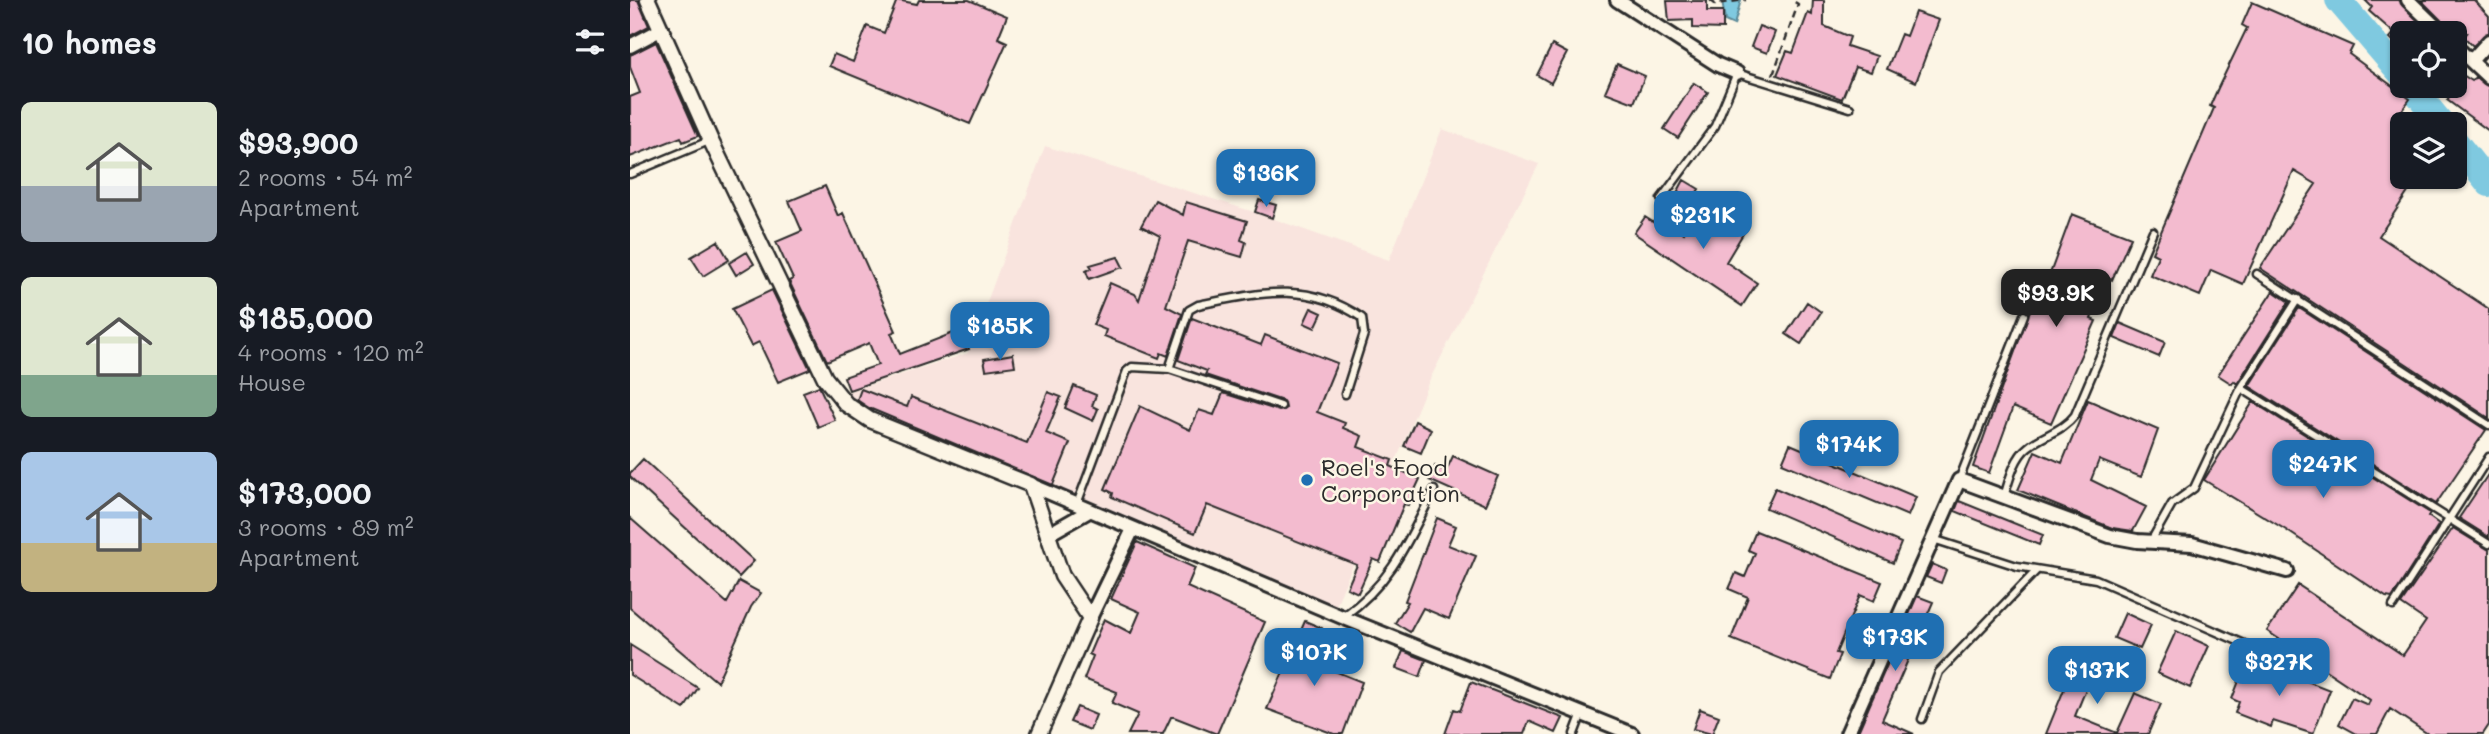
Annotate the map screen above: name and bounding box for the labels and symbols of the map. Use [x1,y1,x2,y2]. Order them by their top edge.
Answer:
pin: $136K [1217,150,1315,209]
pin: $231K [1654,191,1752,251]
pin: $93.9K [1999,270,2113,329]
pin: $185K [951,302,1049,362]
pin: $174K [1800,420,1898,480]
pin: $247K [2274,440,2372,500]
place label: Roel's Food Corporation [1321,452,1460,508]
marker: Roel's Food Corporation [1299,472,1315,488]
pin: $173K [1846,614,1944,673]
pin: $107K [1265,628,1363,688]
pin: $327K [2230,638,2328,698]
pin: $137K [2048,646,2146,706]

